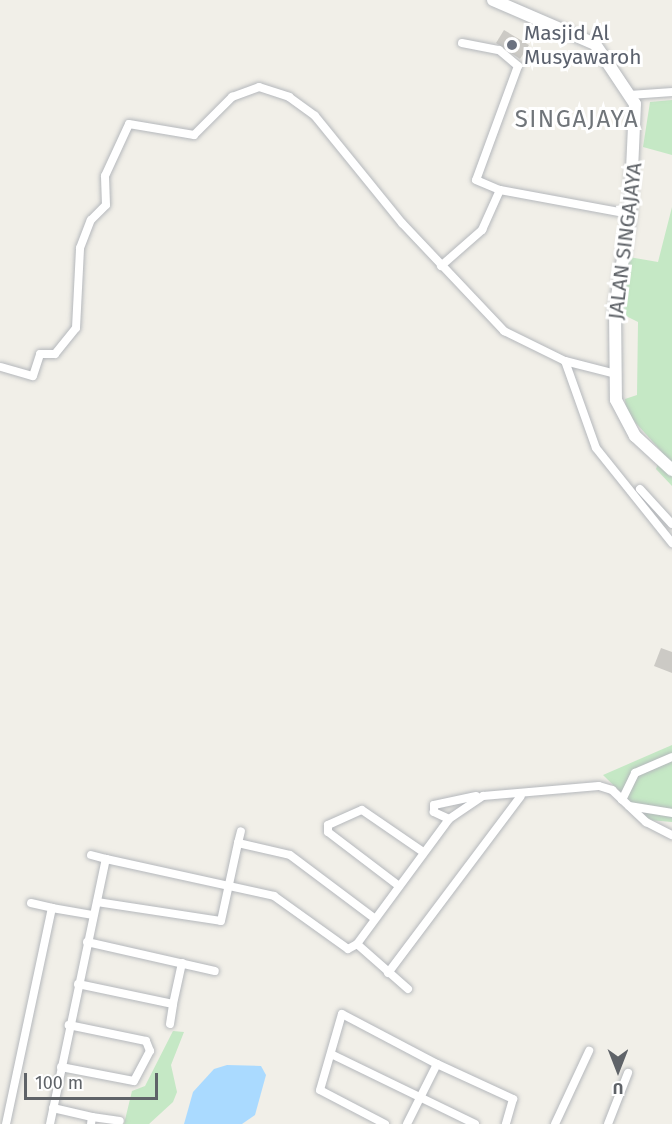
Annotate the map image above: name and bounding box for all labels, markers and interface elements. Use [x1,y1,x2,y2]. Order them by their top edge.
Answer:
place label: Masjid Al Musyawaroh [524,20,642,70]
marker: Masjid Al Musyawaroh [505,38,519,52]
district label: SINGAJAYA [515,106,639,134]
street label: JALAN SINGAJAYA [603,161,647,321]
north arrow [588,1040,648,1100]
scale bar [27,1061,160,1099]
text: 100 m [35,1072,83,1094]
text: U [613,1079,623,1098]

